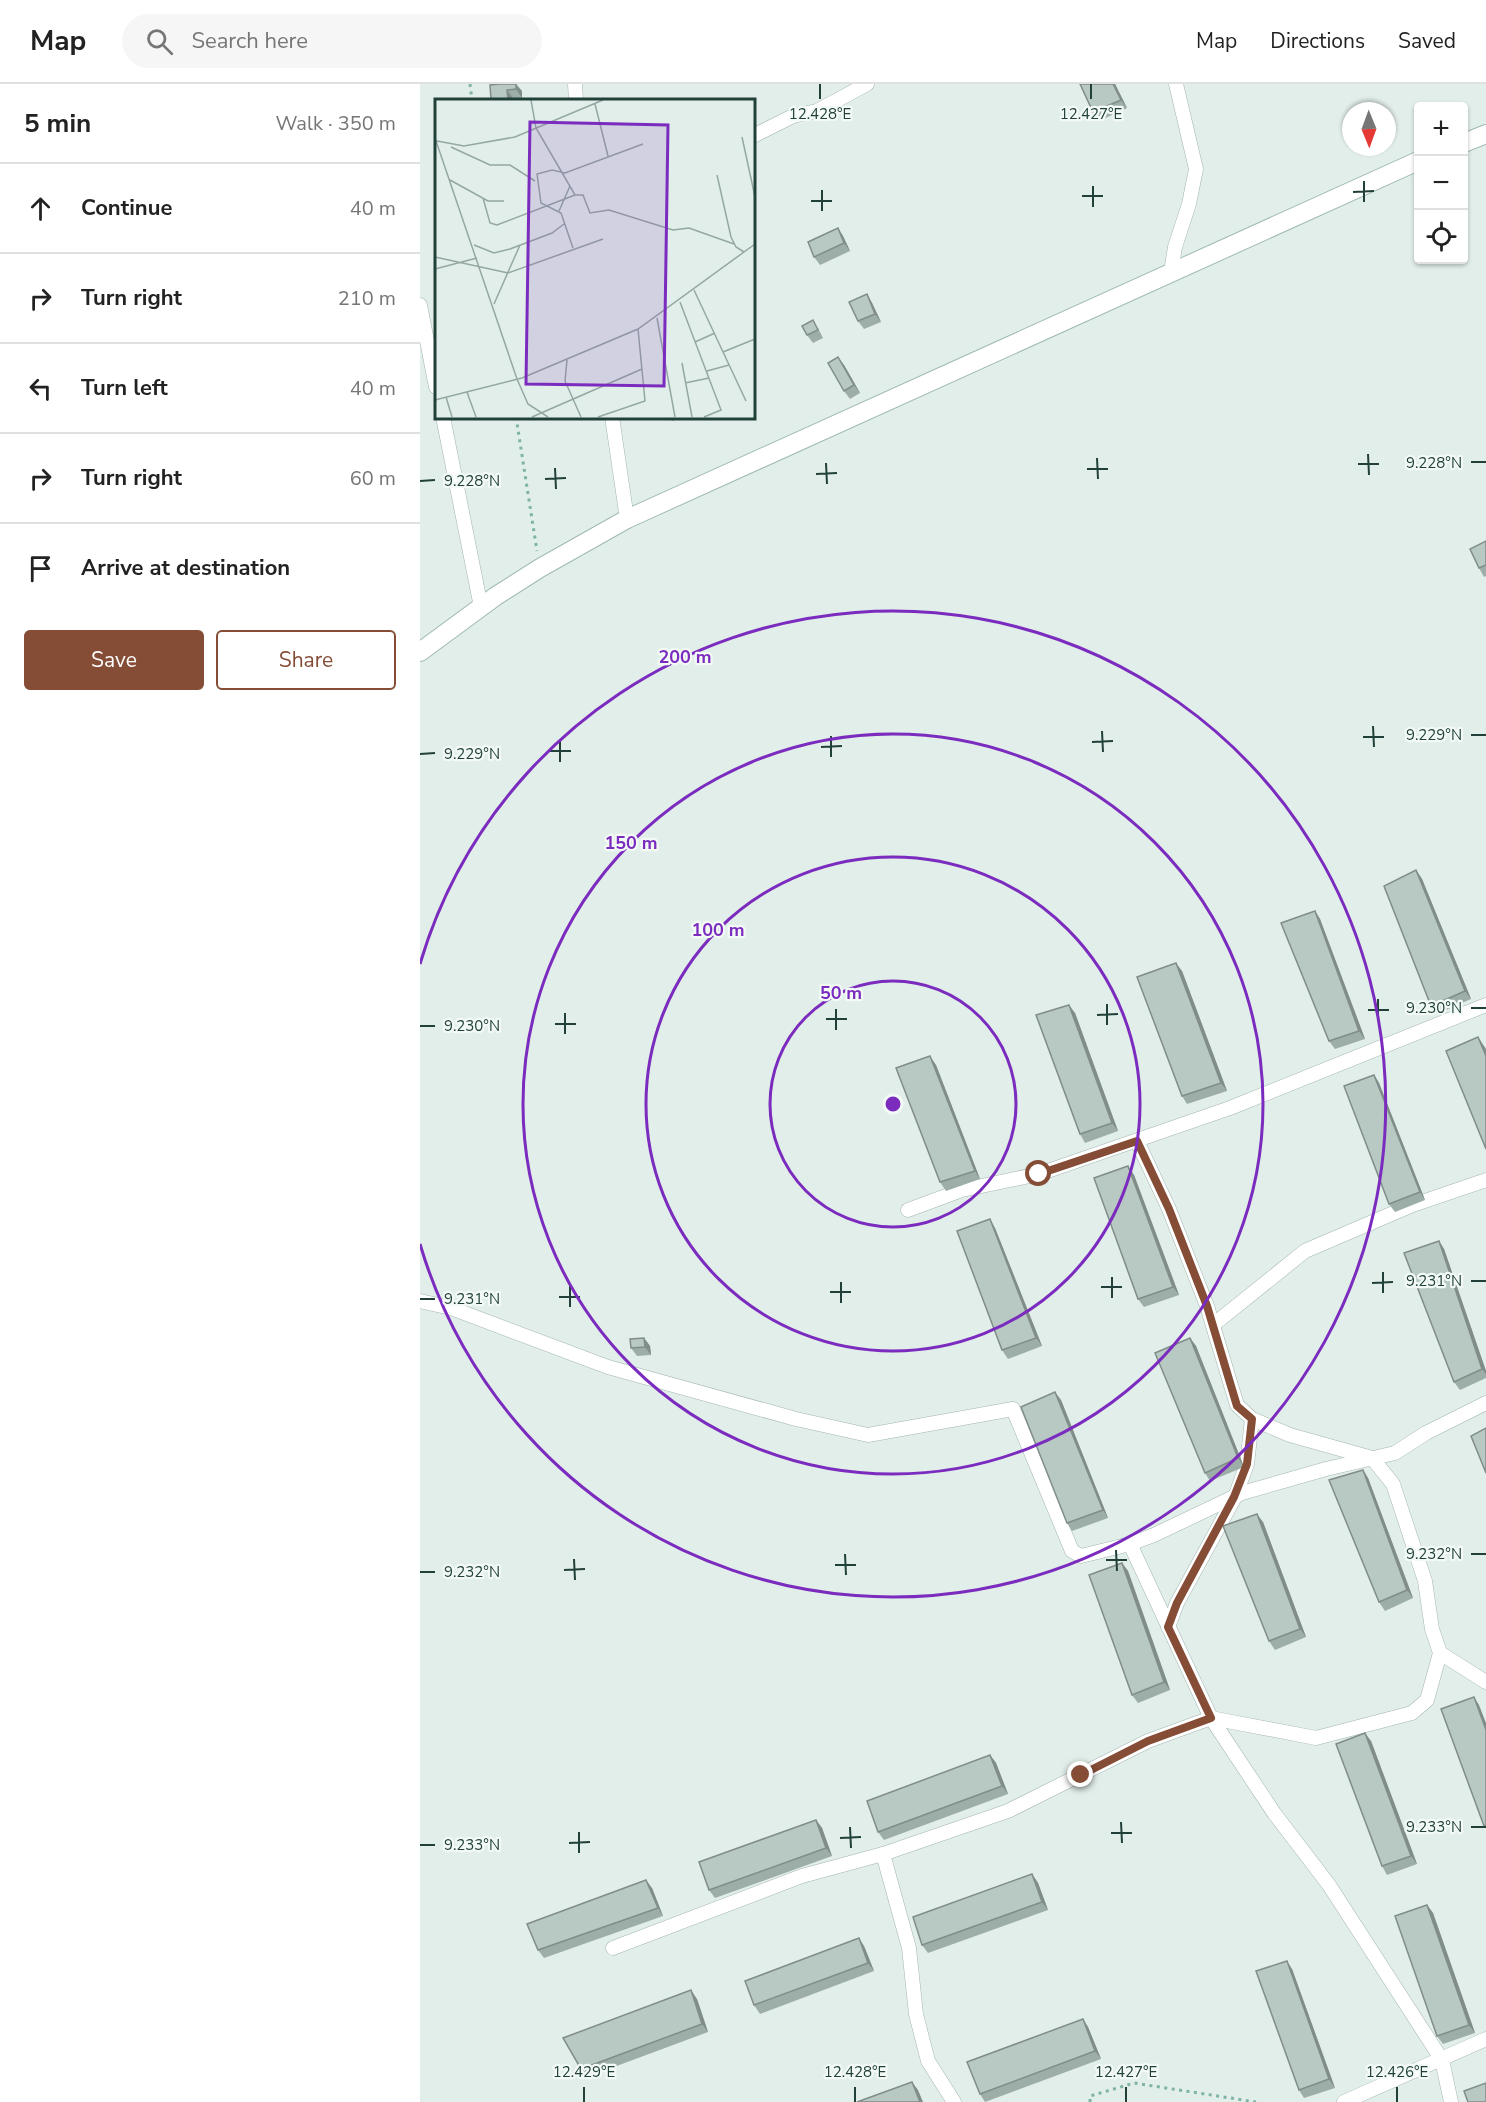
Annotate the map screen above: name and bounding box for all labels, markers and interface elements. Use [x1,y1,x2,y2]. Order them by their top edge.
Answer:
search box [122,14,542,68]
text: Map [30,22,86,60]
icon: search [143,25,176,58]
text: Search here [191,26,308,56]
text: Map [1196,27,1237,55]
text: Directions [1270,27,1365,55]
text: Saved [1398,27,1456,55]
inset map [435,99,754,418]
north arrow [1342,102,1396,156]
map controls [1414,102,1468,264]
button: + [1414,102,1468,156]
text: 12.428°E [789,104,851,124]
text: 12.427°E [1060,104,1122,124]
text: 5 min [24,106,91,141]
text: Walk · 350 m [276,110,396,137]
button: − [1414,156,1468,210]
icon: ahead [24,192,57,225]
text: Continue [81,193,172,223]
text: 40 m [350,195,396,222]
button: locate [1414,210,1468,264]
icon: right [24,282,57,315]
text: Turn right [81,283,182,313]
text: 210 m [338,285,396,312]
icon: left [24,372,57,405]
text: Turn left [81,373,168,403]
text: 40 m [350,375,396,402]
text: 9.228°N [1406,453,1462,473]
icon: right [24,462,57,495]
text: Turn right [81,463,182,493]
text: 60 m [350,465,396,492]
text: 9.228°N [444,471,500,491]
icon: arrive [24,552,57,585]
text: Arrive at destination [81,553,290,583]
button: Save [24,630,204,690]
button: Share [216,630,396,690]
text: 200 m [658,645,712,669]
text: 9.229°N [1406,725,1462,745]
text: 9.229°N [444,744,500,764]
text: 150 m [604,831,658,855]
text: 100 m [691,918,745,942]
text: 50 m [820,981,862,1005]
text: 9.230°N [1406,998,1462,1018]
text: 9.230°N [444,1016,500,1036]
centre of rings [883,1094,903,1114]
route start [1025,1160,1051,1186]
text: 9.231°N [1406,1271,1462,1291]
text: 9.231°N [444,1289,500,1309]
text: 9.232°N [1406,1544,1462,1564]
text: 9.232°N [444,1562,500,1582]
route end [1067,1761,1093,1787]
text: 9.233°N [1406,1817,1462,1837]
text: 9.233°N [444,1835,500,1855]
text: 12.429°E [553,2062,615,2082]
text: 12.428°E [824,2062,886,2082]
text: 12.427°E [1095,2062,1157,2082]
text: 12.426°E [1366,2062,1428,2082]

